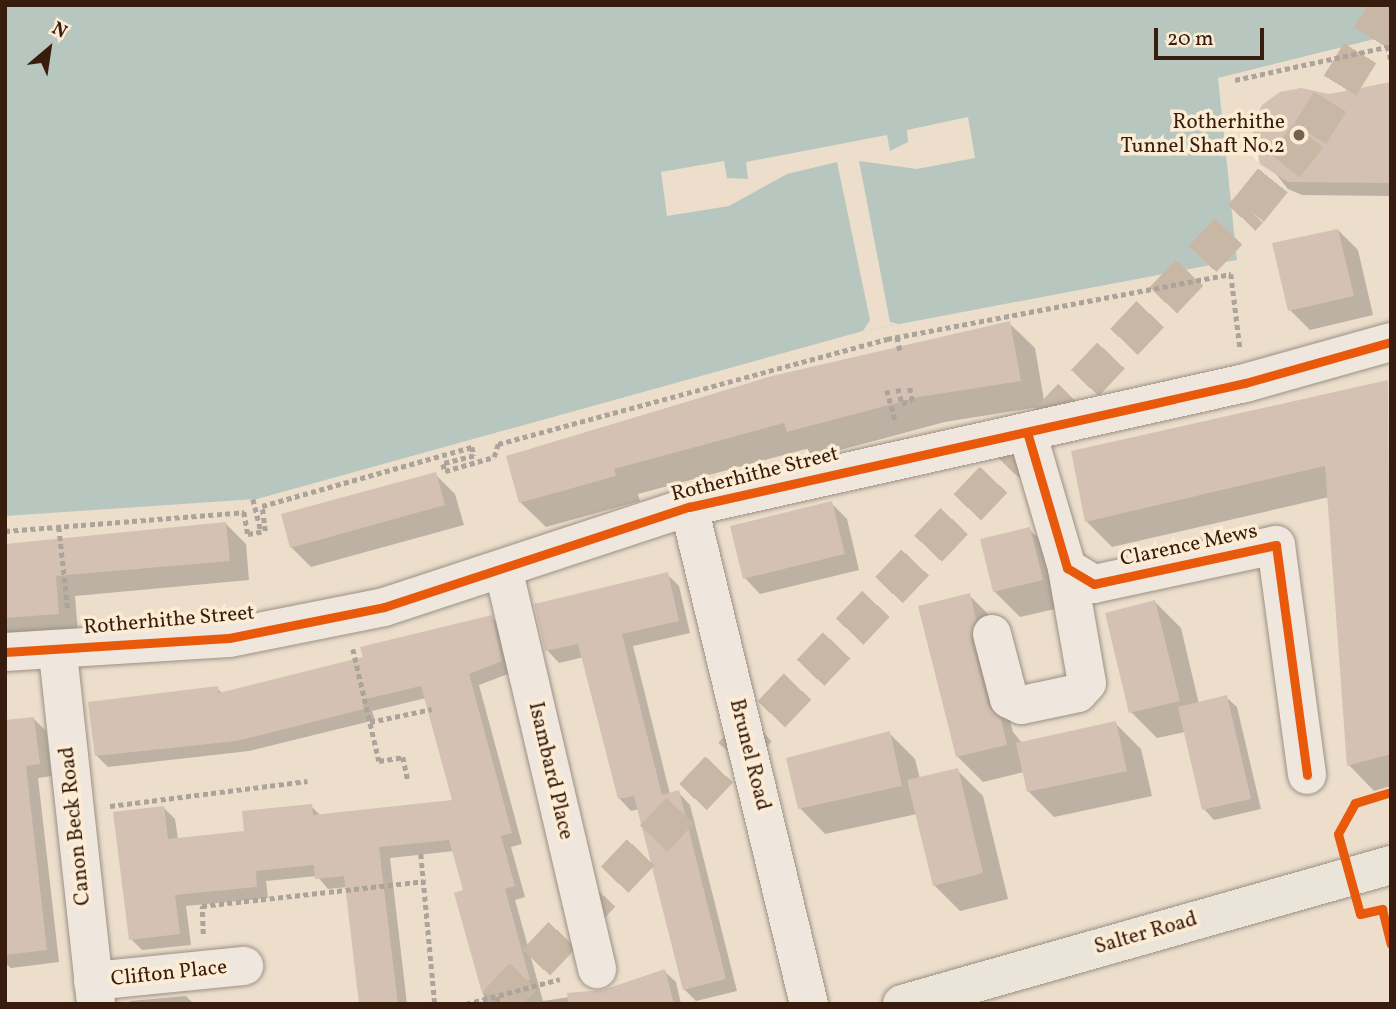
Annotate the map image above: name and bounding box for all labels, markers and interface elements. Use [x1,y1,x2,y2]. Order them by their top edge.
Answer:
north arrow [14,14,84,84]
scale bar [1158,14,1268,58]
text: N [47,16,72,45]
text: 20 m [1167,25,1213,54]
place label: Rotherhithe Tunnel Shaft No.2 [1120,110,1285,160]
marker: Rotherhithe Tunnel Shaft No.2 [1291,127,1307,143]
street label: Rotherhithe Street [669,442,841,508]
street label: Clarence Mews [1118,519,1260,573]
street label: Rotherhithe Street [82,601,256,641]
street label: Brunel Road [723,697,775,813]
street label: Isambard Place [522,700,578,842]
street label: Canon Beck Road [55,745,97,907]
street label: Salter Road [1092,907,1200,961]
street label: Clifton Place [110,955,228,993]

